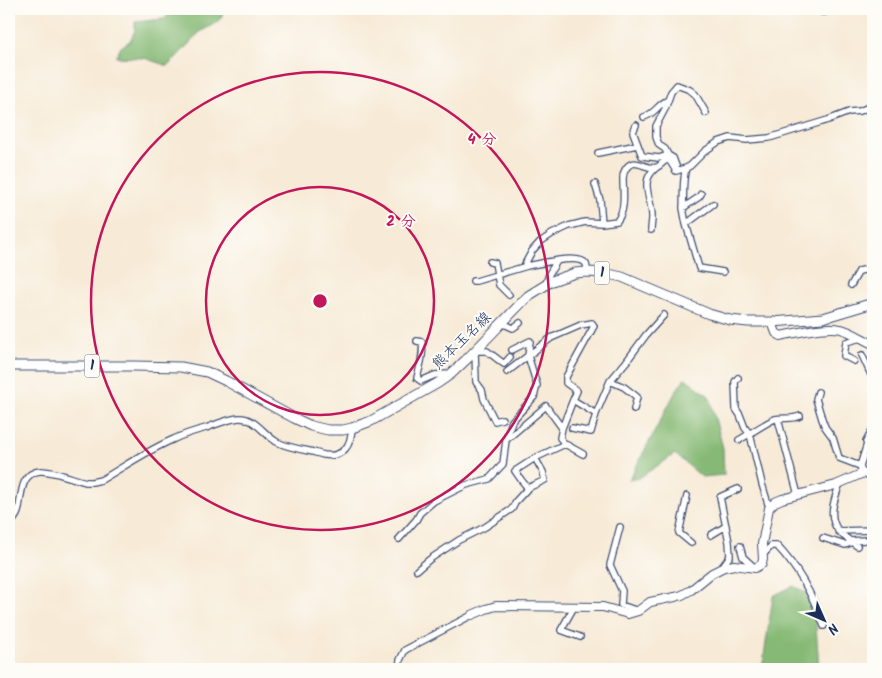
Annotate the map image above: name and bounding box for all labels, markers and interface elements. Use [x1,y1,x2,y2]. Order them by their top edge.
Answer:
text: 4 分 [468,128,496,152]
text: 2 分 [386,210,416,234]
road number: 1 [594,262,610,284]
centre of rings [311,292,329,310]
street label: 熊本玉名線 [427,306,497,376]
road number: 1 [84,354,100,378]
north arrow [800,596,850,646]
text: N [821,618,843,640]

